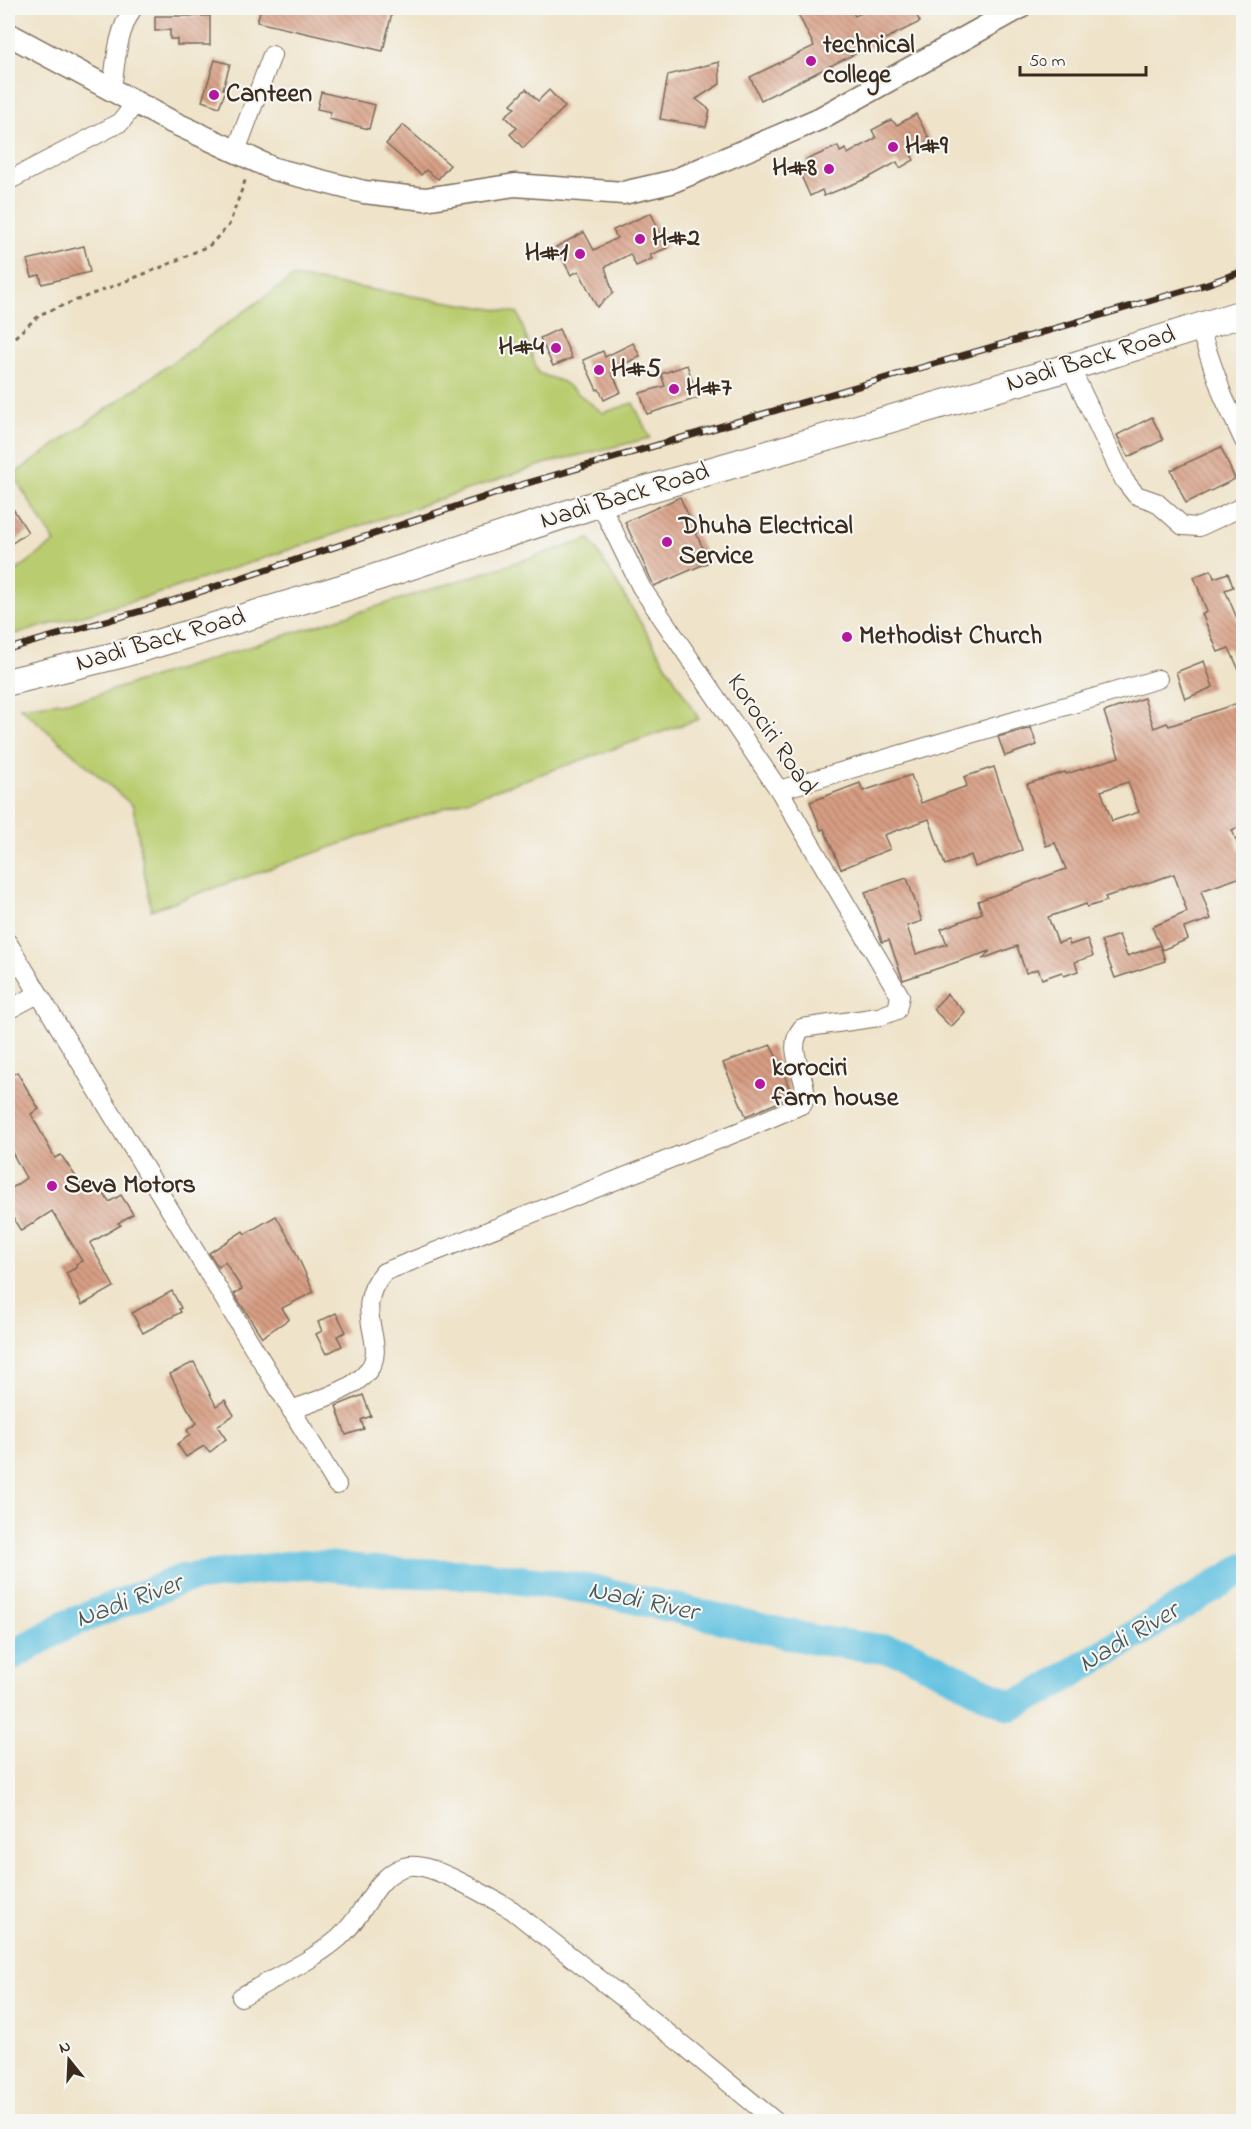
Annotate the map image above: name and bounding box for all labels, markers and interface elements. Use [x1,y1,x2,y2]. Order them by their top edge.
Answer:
place label: technical college [822,27,915,96]
scale bar [1020,39,1146,77]
text: 50 m [1029,49,1066,75]
marker: technical college [804,54,818,68]
place label: Canteen [226,76,312,114]
marker: Canteen [207,88,221,102]
place label: H#9 [905,128,949,166]
marker: H#9 [886,140,900,154]
place label: H#8 [772,150,817,188]
marker: H#8 [822,162,836,176]
place label: H#2 [652,220,700,258]
marker: H#2 [633,232,647,246]
place label: H#1 [525,235,569,273]
marker: H#1 [573,247,587,261]
street label: Nadi Back Road [1002,316,1181,404]
place label: H#4 [498,329,544,367]
marker: H#4 [549,341,563,355]
place label: H#5 [611,351,661,389]
marker: H#5 [592,363,606,377]
place label: H#7 [686,370,732,408]
marker: H#7 [667,382,681,396]
street label: Nadi Back Road [536,453,715,541]
place label: Dhuha Electrical Service [678,508,853,576]
marker: Dhuha Electrical Service [660,535,674,549]
street label: Nadi Back Road [72,599,251,683]
place label: Methodist Church [859,618,1042,656]
marker: Methodist Church [840,630,854,644]
street label: Korociri Road [716,666,826,804]
place label: korociri farm house [771,1050,900,1118]
marker: korociri farm house [753,1077,767,1091]
place label: Seva Motors [64,1167,196,1205]
marker: Seva Motors [45,1179,59,1193]
water label: Nadi River [70,1563,191,1639]
water label: Nadi River [585,1571,705,1633]
water label: Nadi River [1071,1591,1190,1683]
north arrow [39,2030,99,2090]
text: N [56,2034,74,2061]

